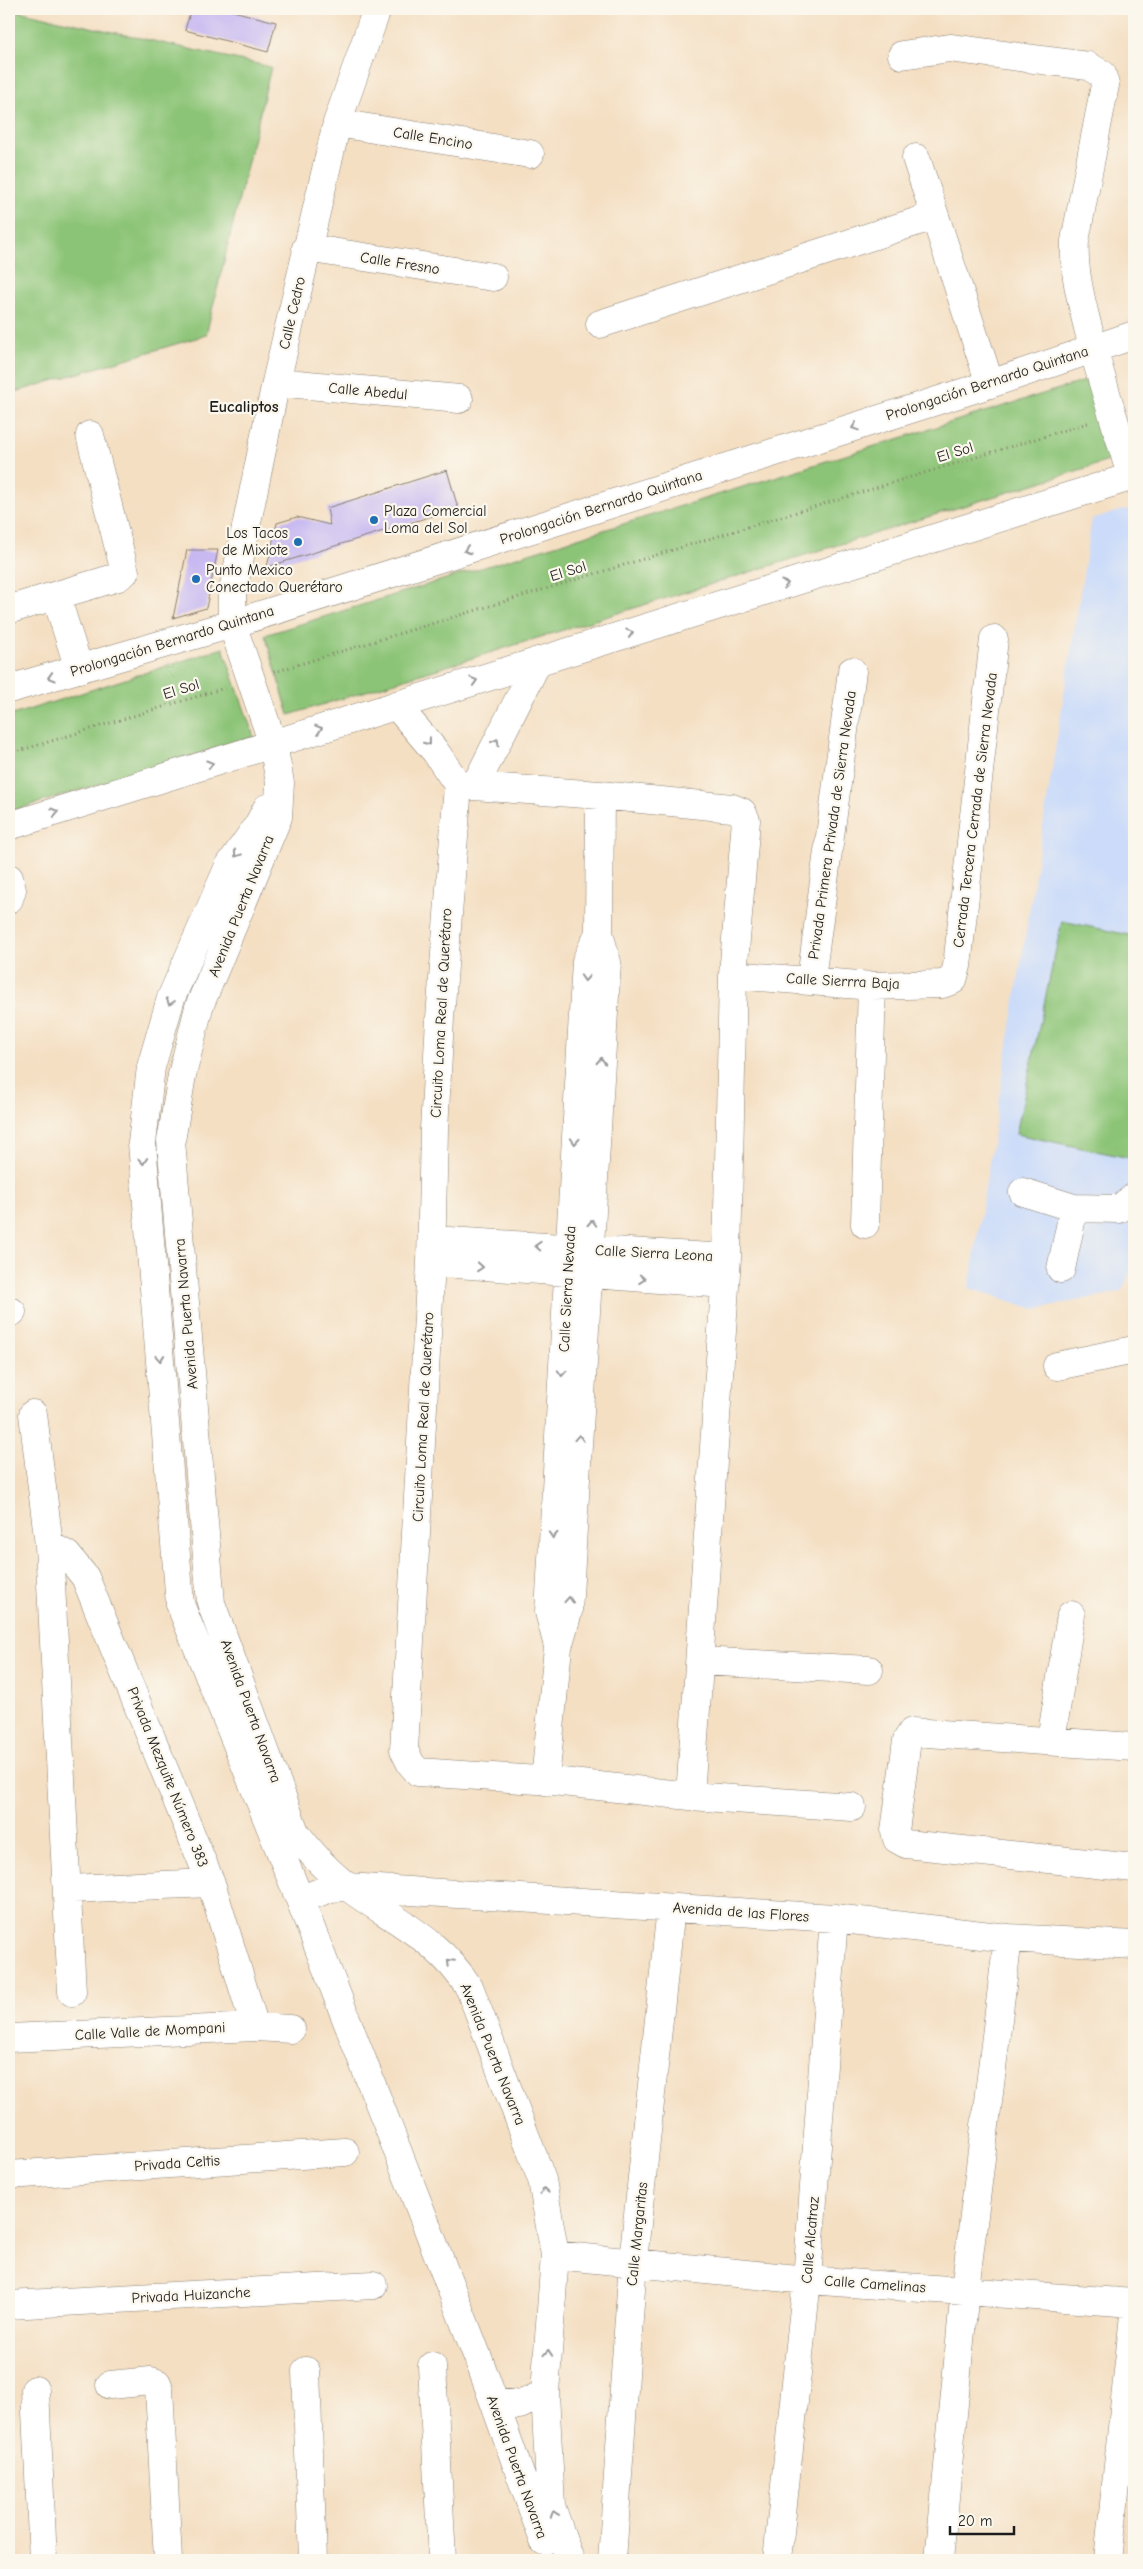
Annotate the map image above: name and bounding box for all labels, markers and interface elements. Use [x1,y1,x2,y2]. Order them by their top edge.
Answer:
street label: Calle Encino [392,123,474,153]
street label: Calle Fresno [359,248,441,278]
street label: Calle Cedro [275,275,309,351]
street label: Prolongación Bernardo Quintana [883,342,1091,424]
street label: Calle Abedul [328,379,408,403]
district label: Eucaliptos [209,398,279,416]
one-way arrow [851,421,860,431]
street label: El Sol [935,438,975,466]
street label: Prolongación Bernardo Quintana [497,466,705,548]
place label: Plaza Comercial Loma del Sol [384,502,487,537]
marker: Plaza Comercial Loma del Sol [368,514,380,526]
place label: Los Tacos de Mixiote [222,524,288,559]
marker: Los Tacos de Mixiote [292,536,304,548]
one-way arrow [463,544,471,554]
street label: El Sol [548,557,588,585]
place label: Punto Mexico Conectado Querétaro [206,561,343,596]
marker: Punto Mexico Conectado Querétaro [190,573,202,585]
one-way arrow [780,580,788,590]
street label: Prolongación Bernardo Quintana [68,601,276,681]
one-way arrow [625,628,633,638]
one-way arrow [48,671,56,681]
street label: Cerrada Tercera Cerrada de Sierra Nevada [949,671,1001,949]
street label: El Sol [161,675,201,703]
one-way arrow [470,676,478,686]
street label: Privada Primera Privada de Sierra Nevada [804,689,860,961]
one-way arrow [315,725,323,735]
one-way arrow [422,736,430,745]
one-way arrow [490,739,500,748]
one-way arrow [206,759,214,769]
one-way arrow [51,807,59,817]
street label: Avenida Puerta Navarra [204,832,278,980]
one-way arrow [234,848,243,858]
street label: Circuito Loma Real de Querétaro [427,907,455,1119]
street label: Calle Sierrra Baja [786,969,900,993]
one-way arrow [579,975,590,983]
one-way arrow [166,997,176,1006]
one-way arrow [596,1056,607,1064]
one-way arrow [570,1137,581,1145]
one-way arrow [138,1157,149,1165]
one-way arrow [587,1219,598,1227]
street label: Calle Sierra Nevada [555,1225,579,1353]
street label: Avenida Puerta Navarra [170,1238,202,1390]
one-way arrow [534,1241,542,1252]
street label: Calle Sierra Leona [594,1241,714,1265]
one-way arrow [476,1261,484,1272]
one-way arrow [638,1273,646,1284]
street label: Circuito Loma Real de Querétaro [409,1311,437,1523]
one-way arrow [154,1354,165,1362]
one-way arrow [557,1369,568,1377]
one-way arrow [574,1433,585,1441]
one-way arrow [548,1531,559,1539]
one-way arrow [564,1595,575,1603]
street label: Avenida Puerta Navarra [217,1637,285,1785]
street label: Privada Mezquite Número 383 [124,1684,212,1870]
street label: Avenida de las Flores [672,1898,810,1926]
one-way arrow [447,1958,456,1967]
street label: Avenida Puerta Navarra [456,1980,530,2128]
street label: Calle Valle de Mompani [74,2018,226,2044]
street label: Privada Celtis [133,2151,221,2175]
street label: Calle Margaritas [623,2181,651,2287]
one-way arrow [540,2187,550,2196]
street label: Calle Alcatraz [797,2195,823,2284]
street label: Calle Camelinas [824,2271,926,2297]
street label: Privada Huizanche [131,2283,251,2307]
one-way arrow [543,2348,554,2356]
street label: Avenida Puerta Navarra [483,2393,551,2541]
scale bar [950,2504,1014,2536]
one-way arrow [550,2511,560,2519]
text: 20 m [958,2512,992,2530]

